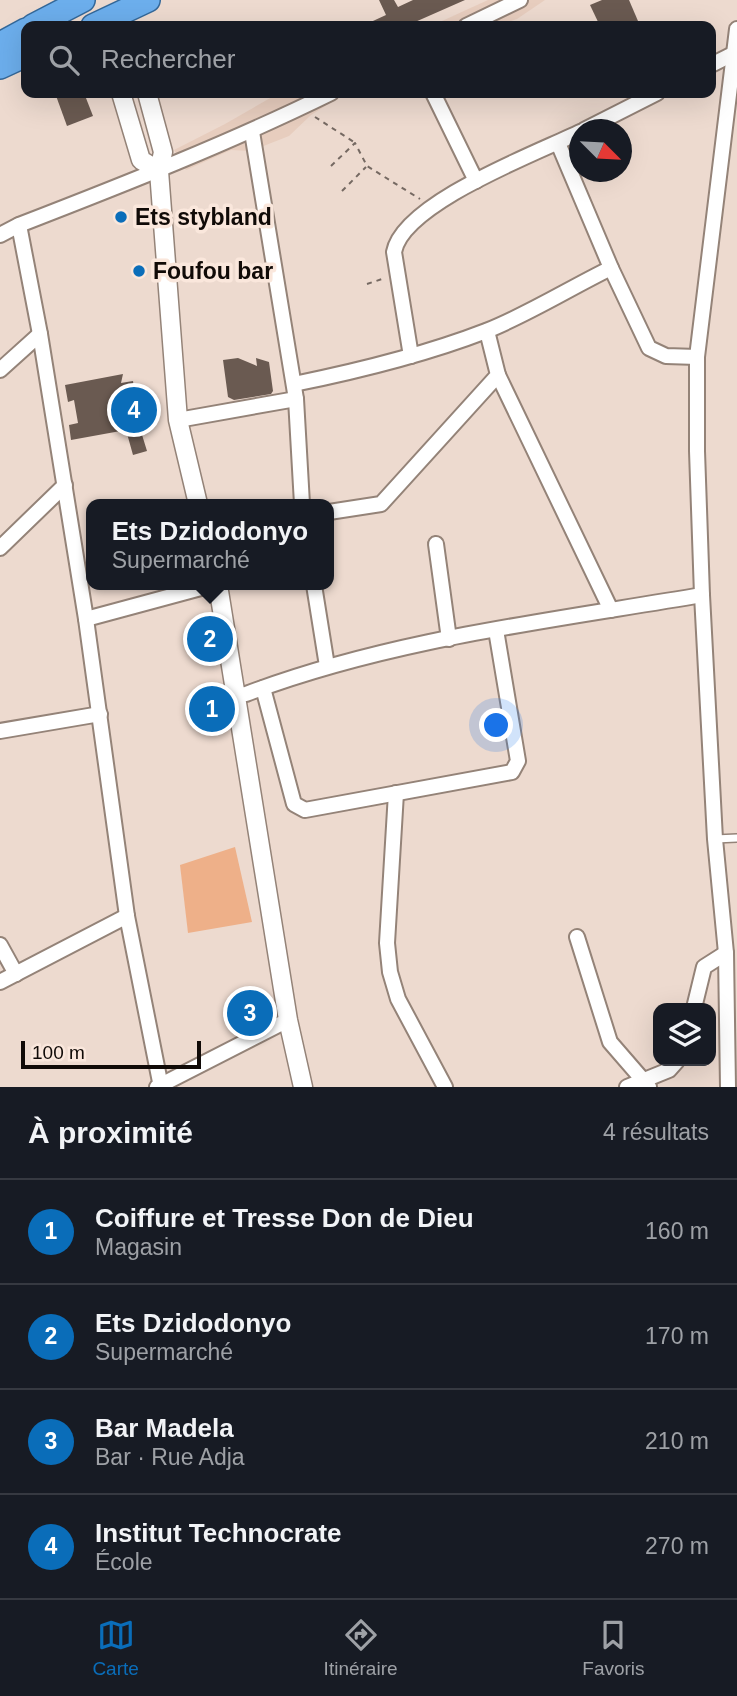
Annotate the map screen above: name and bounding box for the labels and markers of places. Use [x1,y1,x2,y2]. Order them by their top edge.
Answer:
place label: Ets stybland [135,204,272,230]
marker: Ets stybland [113,209,129,225]
place label: Foufou bar [153,258,273,284]
marker: Foufou bar [131,263,147,279]
pin: 4 [111,384,157,436]
pin: 2 [187,613,233,665]
pin: 1 [189,683,235,735]
pin: 3 [227,987,273,1039]

